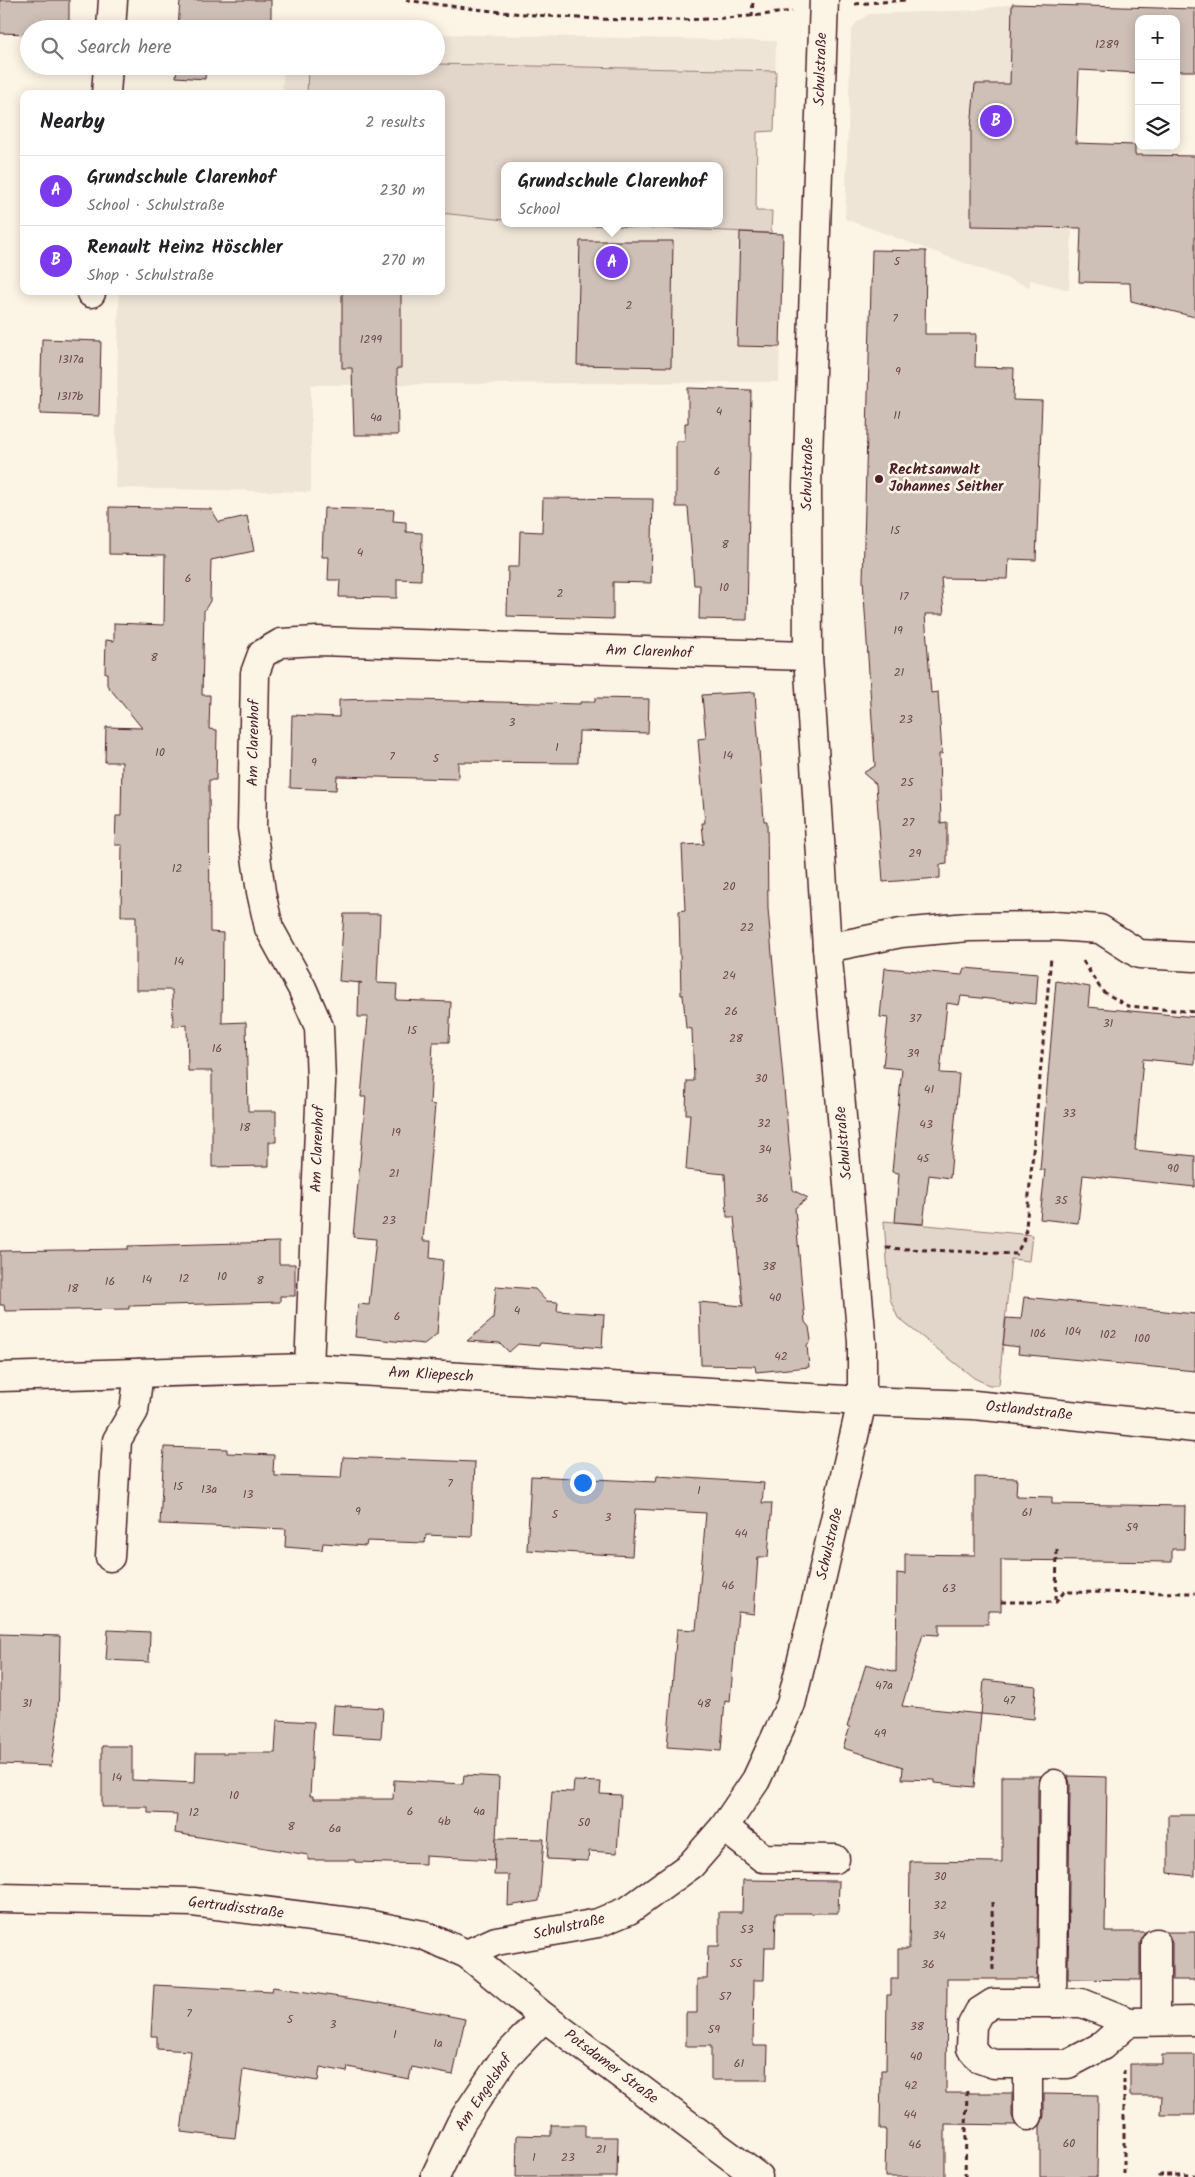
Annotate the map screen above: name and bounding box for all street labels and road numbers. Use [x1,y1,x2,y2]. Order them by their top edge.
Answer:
street label: Schulstraße [808,32,834,106]
street label: Schulstraße [795,437,821,511]
street label: Am Clarenhof [605,638,694,666]
street label: Am Clarenhof [241,698,267,787]
street label: Am Clarenhof [304,1104,332,1193]
street label: Schulstraße [829,1105,859,1181]
street label: Am Kliepesch [388,1361,474,1389]
street label: Ostlandstraße [984,1395,1074,1428]
street label: Schulstraße [810,1505,850,1582]
street label: Gertrudisstraße [187,1890,285,1926]
street label: Schulstraße [531,1907,608,1947]
street label: Potsdamer Straße [559,2024,663,2111]
street label: Am Engelshof [449,2049,519,2136]

